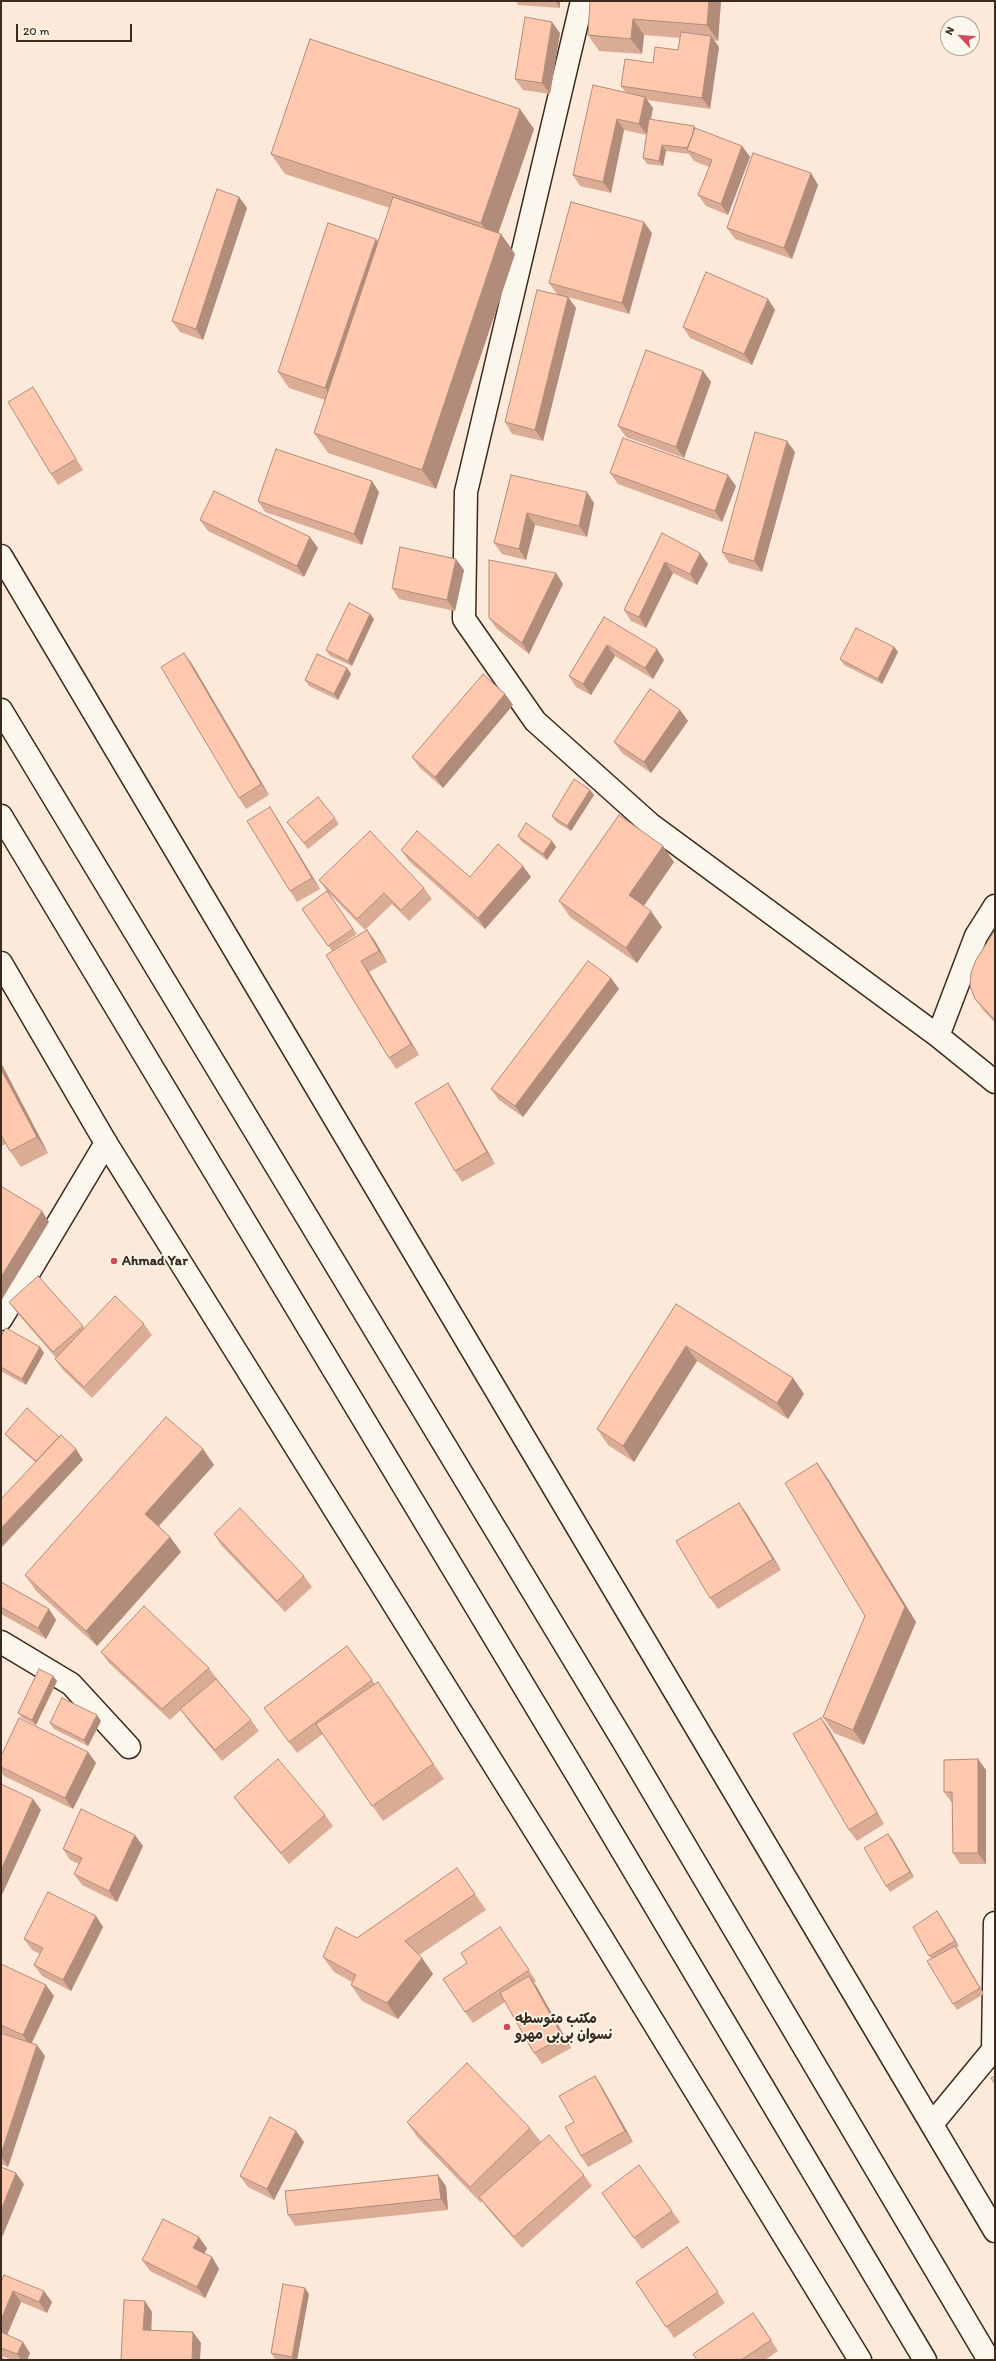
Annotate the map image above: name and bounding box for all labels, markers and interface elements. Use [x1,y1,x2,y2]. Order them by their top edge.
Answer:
scale bar [18,16,134,42]
north arrow [940,16,980,56]
text: 20 m [23,24,50,38]
text: N [942,25,957,37]
place label: Ahmad Yar [122,1253,188,1269]
marker: Ahmad Yar [109,1256,119,1266]
place label: مکتب متوسطه نسوان بی‌بی مهرو [515,2011,613,2044]
marker: مکتب متوسطه نسوان بی‌بی مهرو [502,2022,512,2032]

